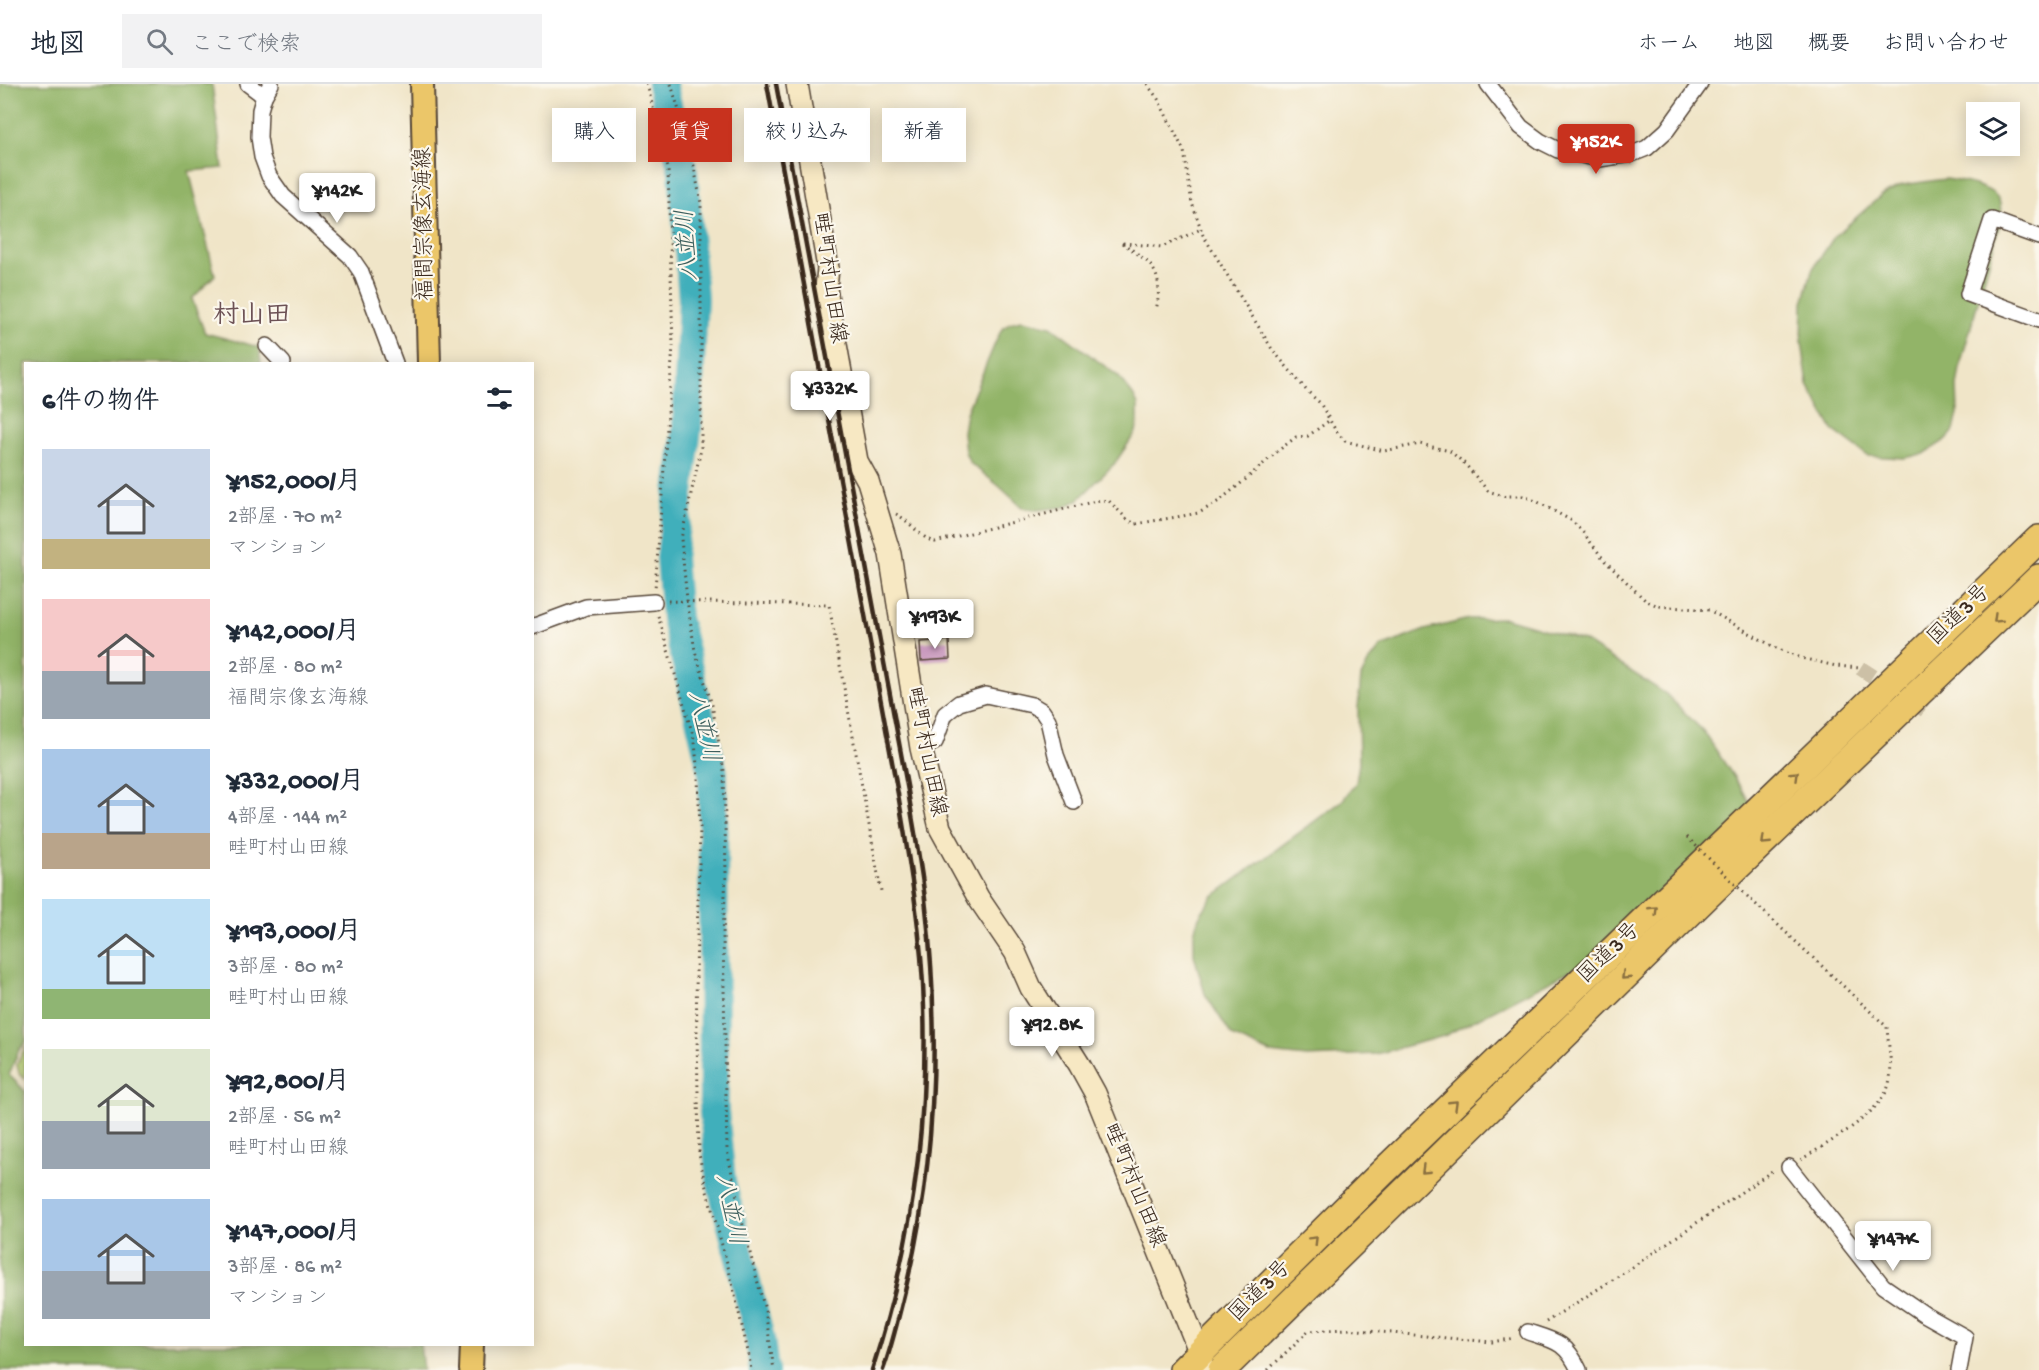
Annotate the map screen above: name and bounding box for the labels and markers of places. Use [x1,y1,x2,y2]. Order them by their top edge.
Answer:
pin: ¥152K [1554,124,1638,175]
pin: ¥142K [295,173,379,224]
pin: ¥332K [788,371,872,422]
pin: ¥193K [893,599,977,650]
pin: ¥92.8K [1003,1007,1101,1058]
pin: ¥147K [1851,1221,1935,1272]

